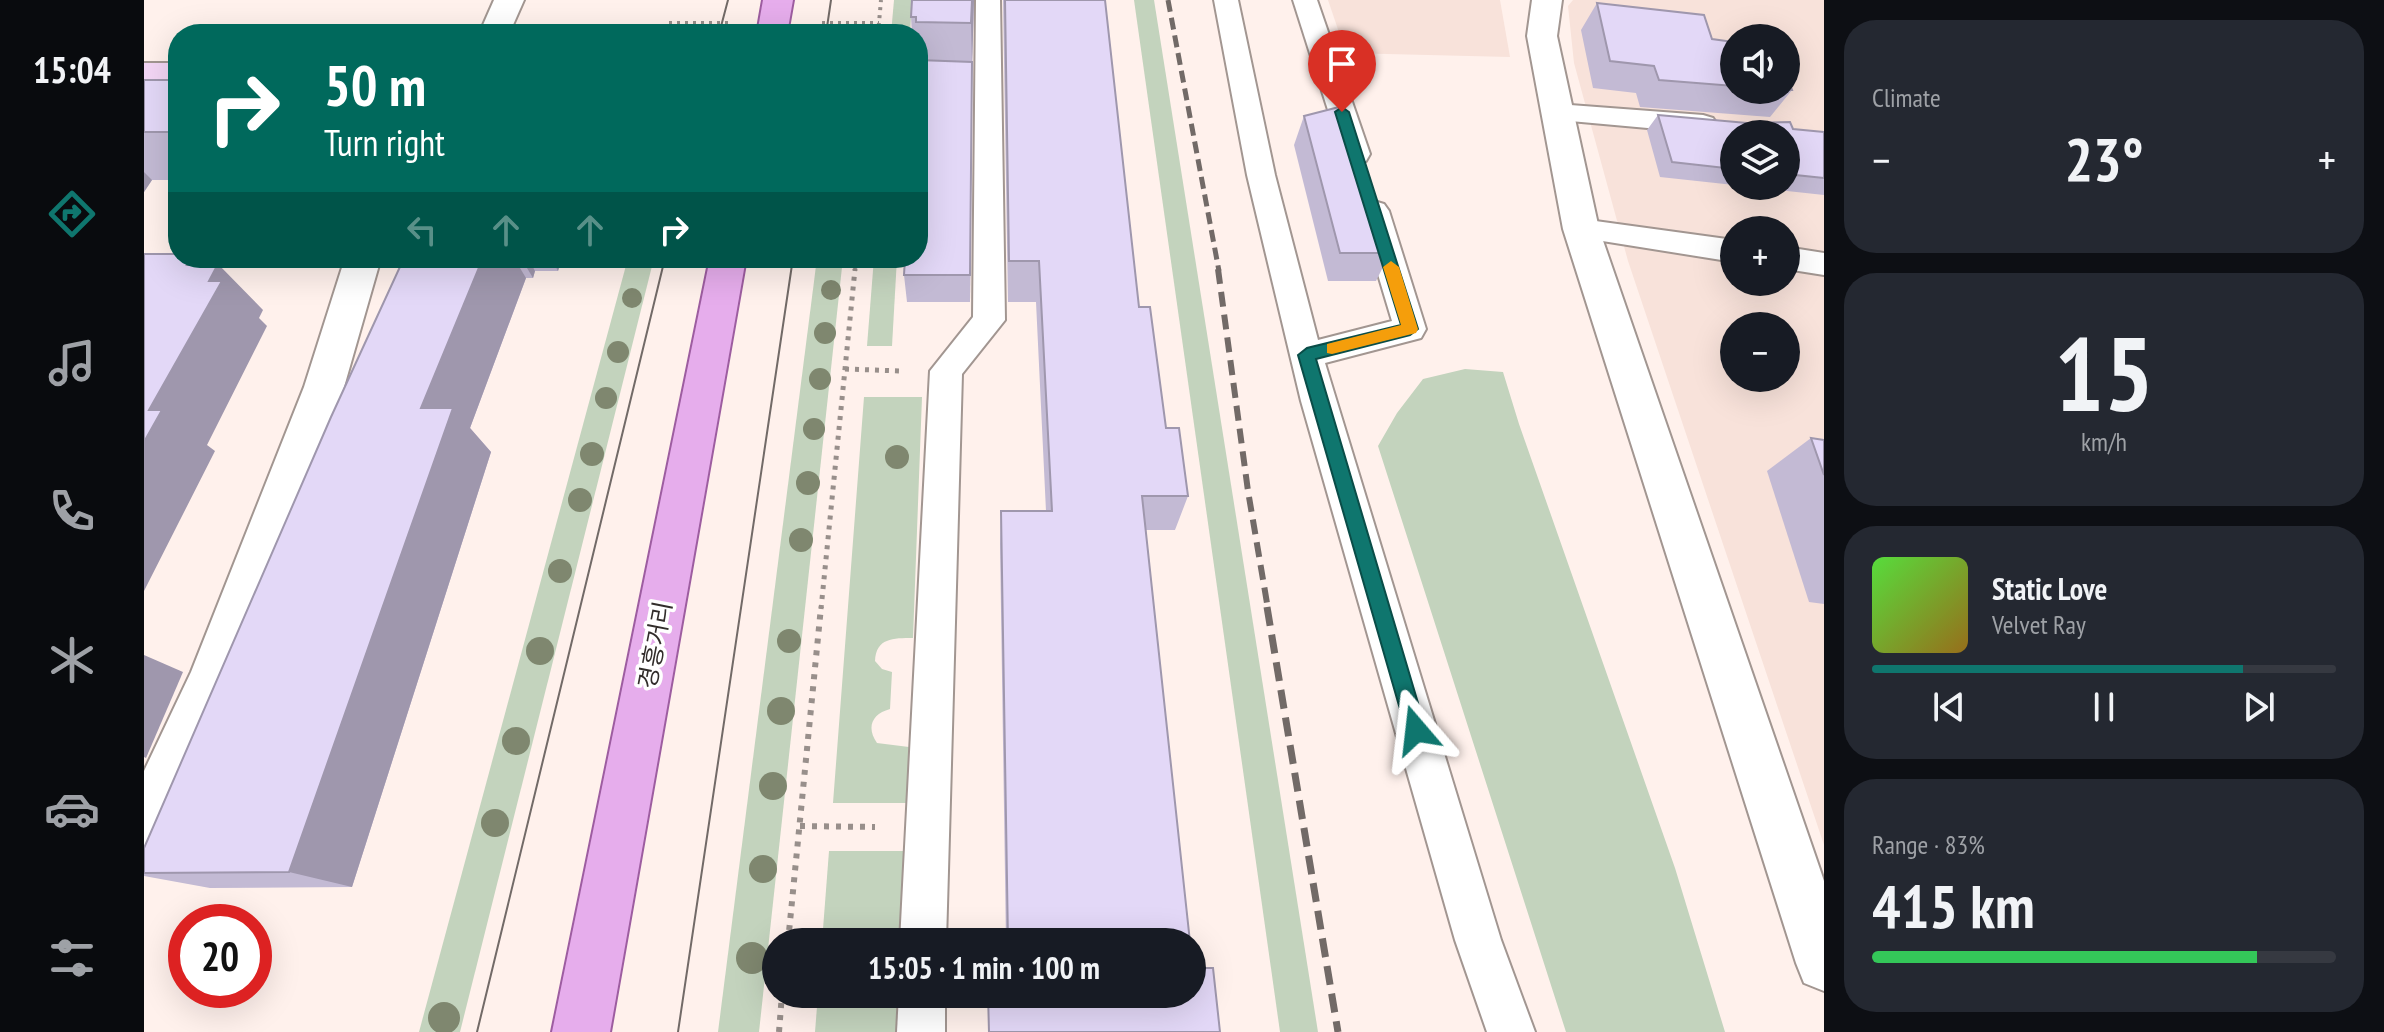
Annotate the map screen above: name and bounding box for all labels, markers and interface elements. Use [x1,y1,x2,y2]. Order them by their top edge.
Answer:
map controls [1720,24,1800,392]
button: sound [1720,24,1800,104]
pin [1308,30,1376,112]
icon: arrive [1320,42,1364,86]
text: 15:04 [33,46,111,93]
text: 50 m [324,49,426,121]
icon: right [192,56,296,160]
text: Climate [1872,81,1941,114]
text: Turn right [324,119,445,166]
button: layers [1720,120,1800,200]
text: 23° [2064,120,2144,198]
text: − [1872,131,1890,188]
text: + [2318,131,2336,188]
icon: directions [44,186,100,242]
icon: left [400,208,444,252]
icon: ahead [484,208,528,252]
icon: ahead [568,208,612,252]
icon: right [652,208,696,252]
button: + [1720,216,1800,296]
text: 15 [2054,305,2154,440]
button: − [1720,312,1800,392]
icon: music [44,335,100,391]
text: km/h [2081,425,2127,458]
icon: phone [44,483,100,539]
text: Static Love [1992,569,2107,608]
street label: 경흥거리 [631,599,679,691]
text: Velvet Ray [1992,608,2086,641]
icon: climate [44,632,100,688]
icon: previous [1927,685,1971,729]
icon: pause [2082,685,2126,729]
icon: next [2237,685,2281,729]
position arrow [1374,688,1458,772]
icon: car [44,781,100,837]
text: Range · 83% [1872,828,1985,861]
text: 415 km [1872,867,2035,945]
speed limit sign: 20 [168,904,272,1008]
icon: filters [44,930,100,986]
text: 15:05 · 1 min · 100 m [868,948,1100,987]

